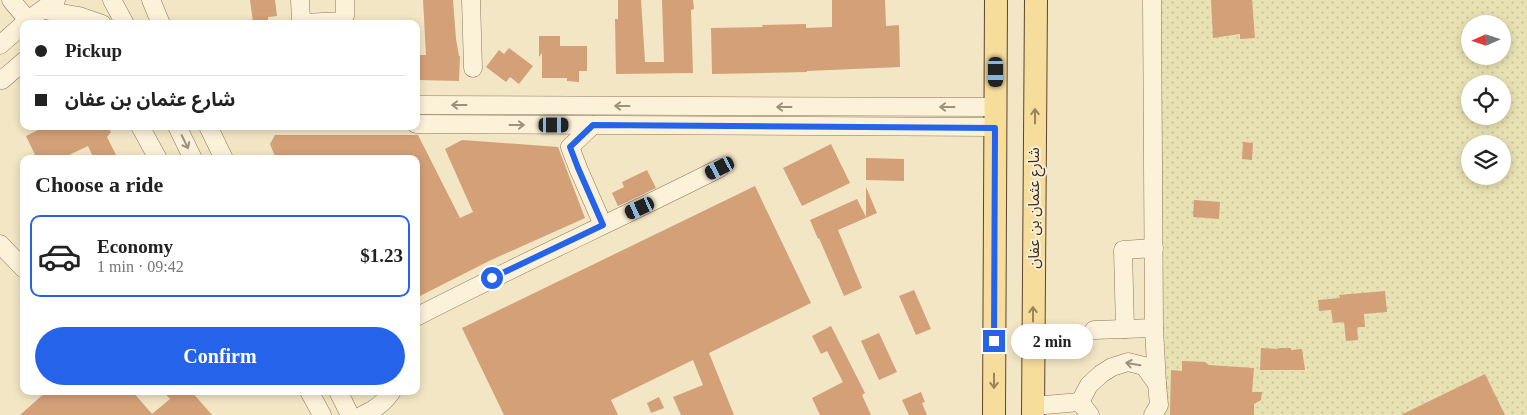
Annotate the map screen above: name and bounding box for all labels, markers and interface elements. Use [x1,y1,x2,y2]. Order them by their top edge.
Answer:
north arrow [1461,15,1511,65]
map controls [1461,15,1511,185]
text: Pickup [65,40,122,61]
car [988,57,1003,87]
button: locate [1461,75,1511,125]
text: شارع عثمان بن عفان [65,89,235,110]
one-way arrow [451,100,468,110]
one-way arrow [614,101,630,111]
one-way arrow [776,102,792,112]
one-way arrow [939,102,955,112]
one-way arrow [1030,109,1040,125]
car [539,118,569,133]
one-way arrow [509,120,525,129]
one-way arrow [180,135,190,150]
button: layers [1461,135,1511,185]
street label: شارع عثمان بن عفان [1026,147,1046,269]
car [703,155,736,181]
text: Choose a ride [35,172,163,197]
car [623,195,656,221]
icon: car [37,234,82,279]
text: Economy [97,236,173,257]
text: $1.23 [360,245,403,266]
text: 1 min · 09:42 [97,258,184,275]
route start [481,267,503,289]
one-way arrow [1029,306,1038,322]
callout: 2 min [1012,324,1094,358]
button: Confirm [35,327,405,385]
route end [983,330,1005,352]
text: 2 min [1033,333,1071,350]
one-way arrow [1125,359,1141,368]
one-way arrow [989,372,999,389]

